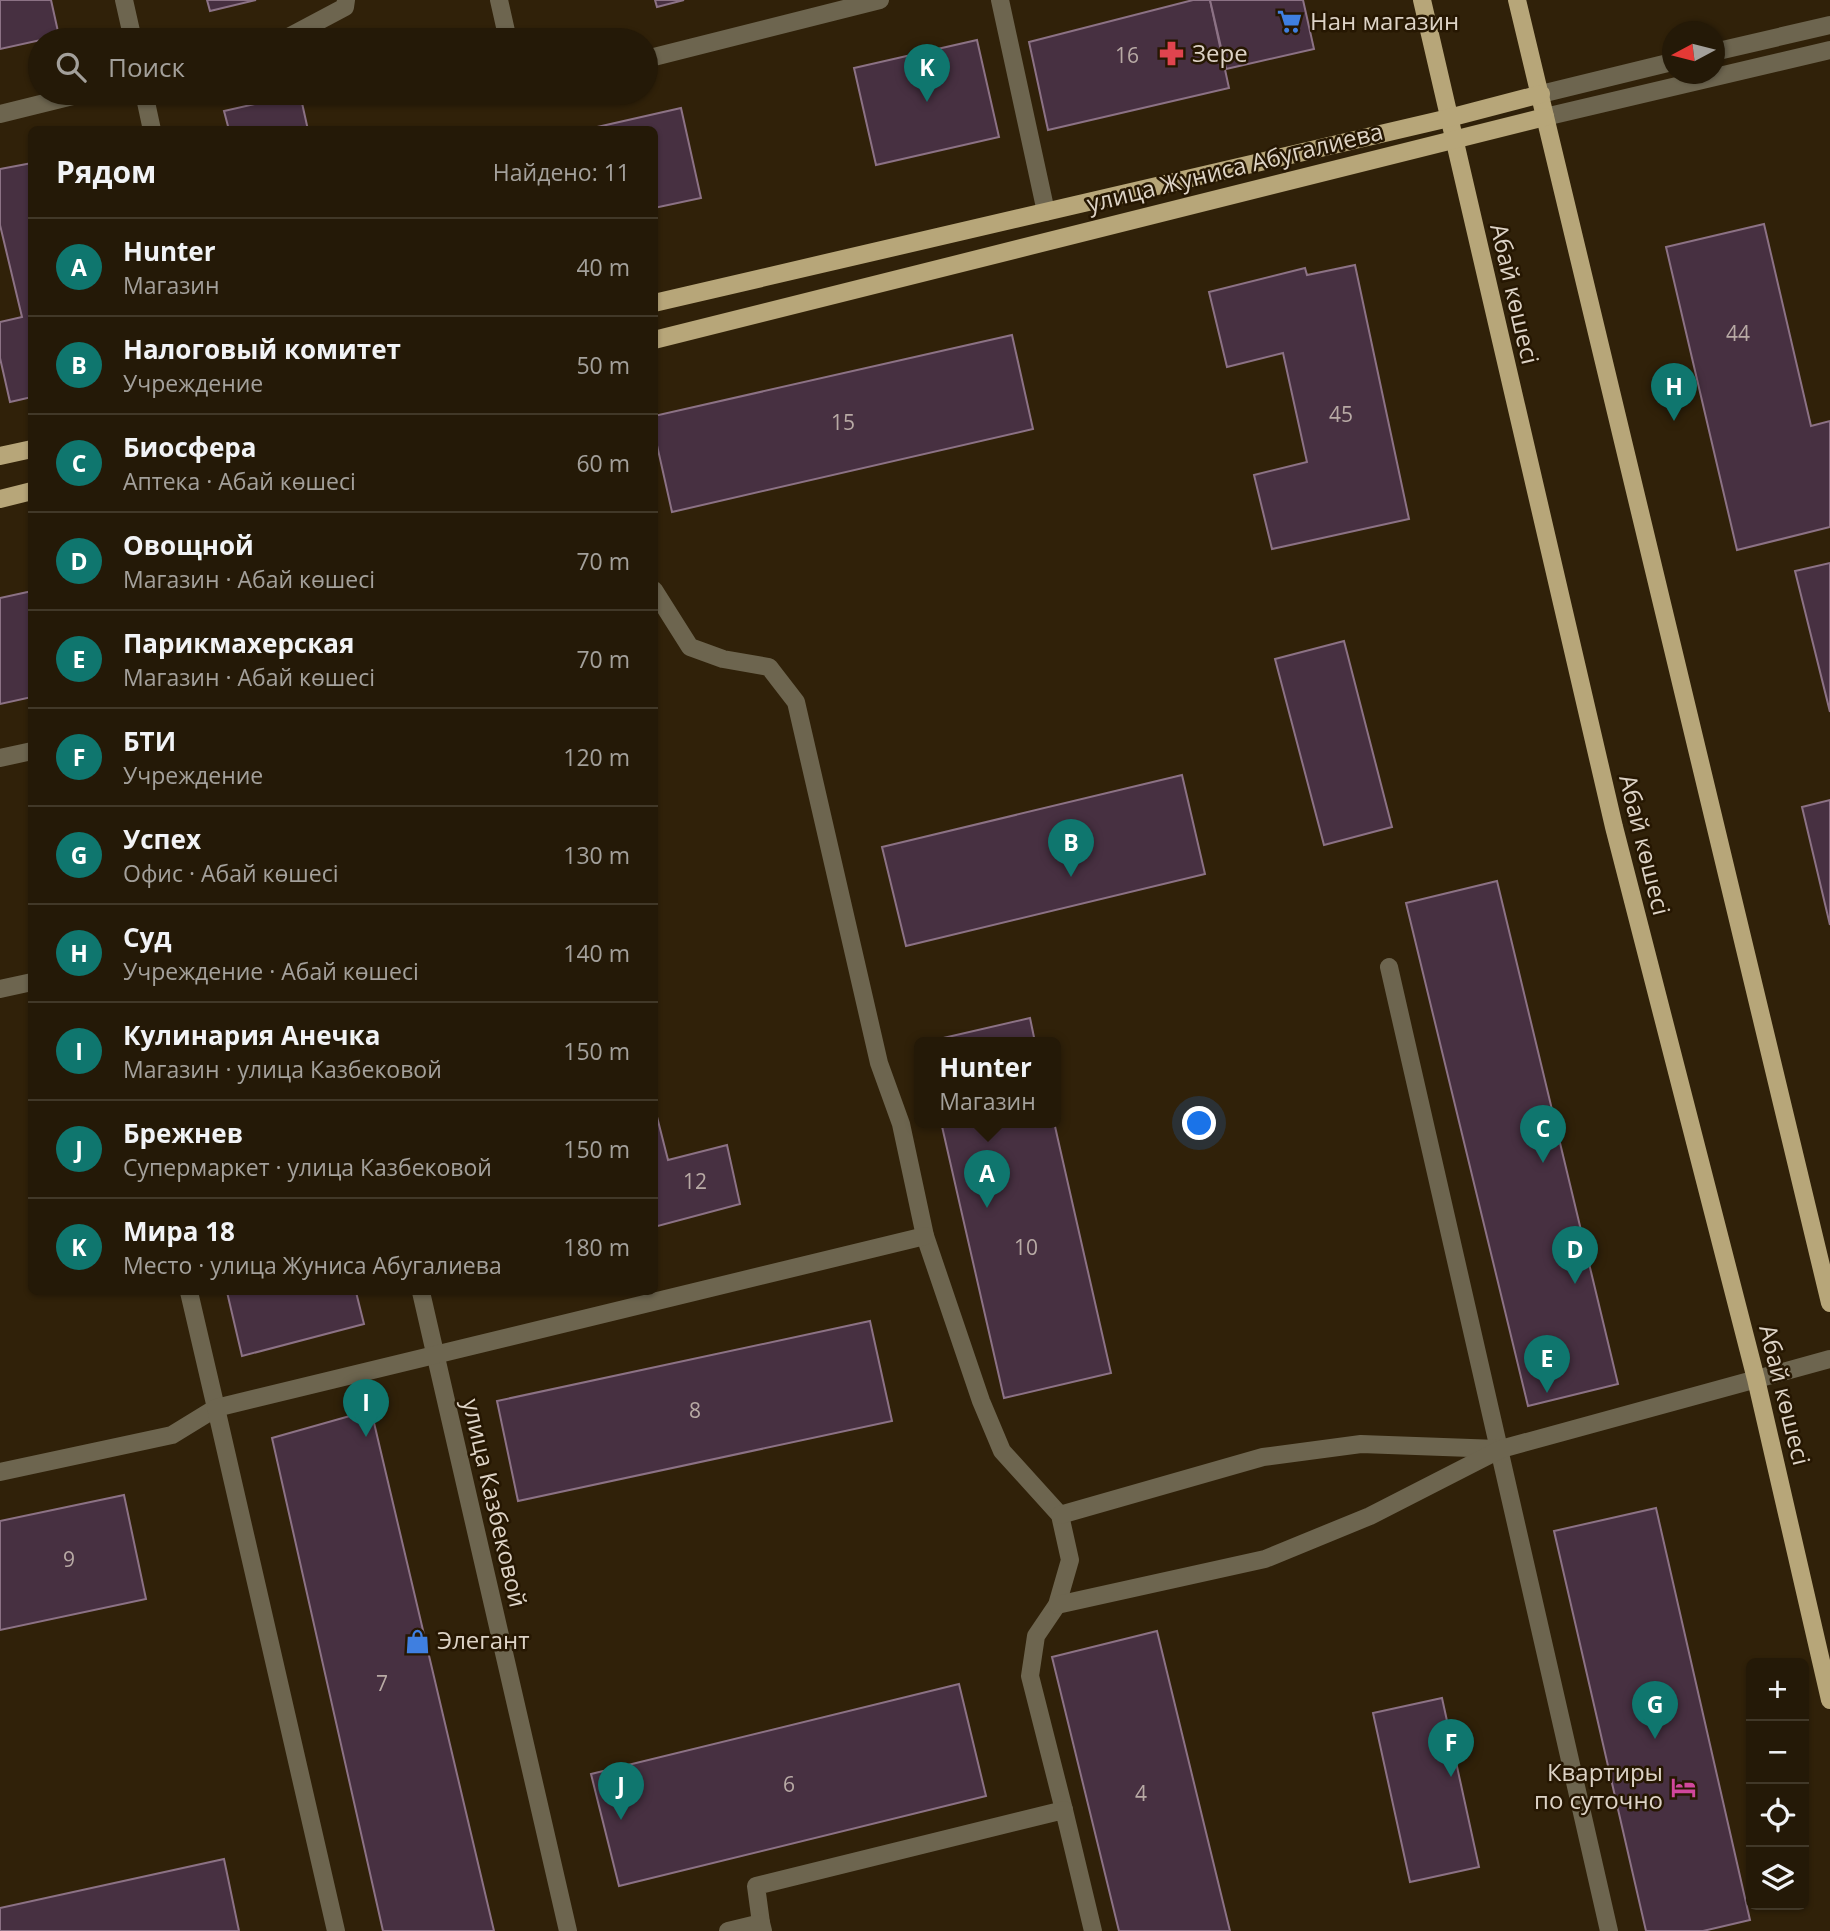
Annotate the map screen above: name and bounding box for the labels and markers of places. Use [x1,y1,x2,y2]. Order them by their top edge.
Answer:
place label: Нан магазин [1310,4,1459,37]
supermarket icon: Нан магазин [1276,8,1304,36]
place label: Зере [1192,36,1248,69]
pharmacy icon: Зере [1158,40,1186,68]
pin: K [904,44,950,102]
pin: H [1651,363,1697,421]
pin: B [1048,819,1094,877]
pin: C [1520,1105,1566,1163]
pin: A [964,1150,1010,1208]
pin: D [1552,1226,1598,1284]
pin: E [1524,1335,1570,1393]
pin: I [343,1379,389,1437]
place label: Элегант [437,1623,530,1656]
shop icon: Элегант [403,1627,431,1655]
pin: G [1632,1681,1678,1739]
pin: F [1428,1719,1474,1777]
place label: Квартиры по суточно [1534,1755,1663,1816]
pin: J [598,1762,644,1820]
hotel icon: Квартиры по суточно [1669,1773,1697,1801]

